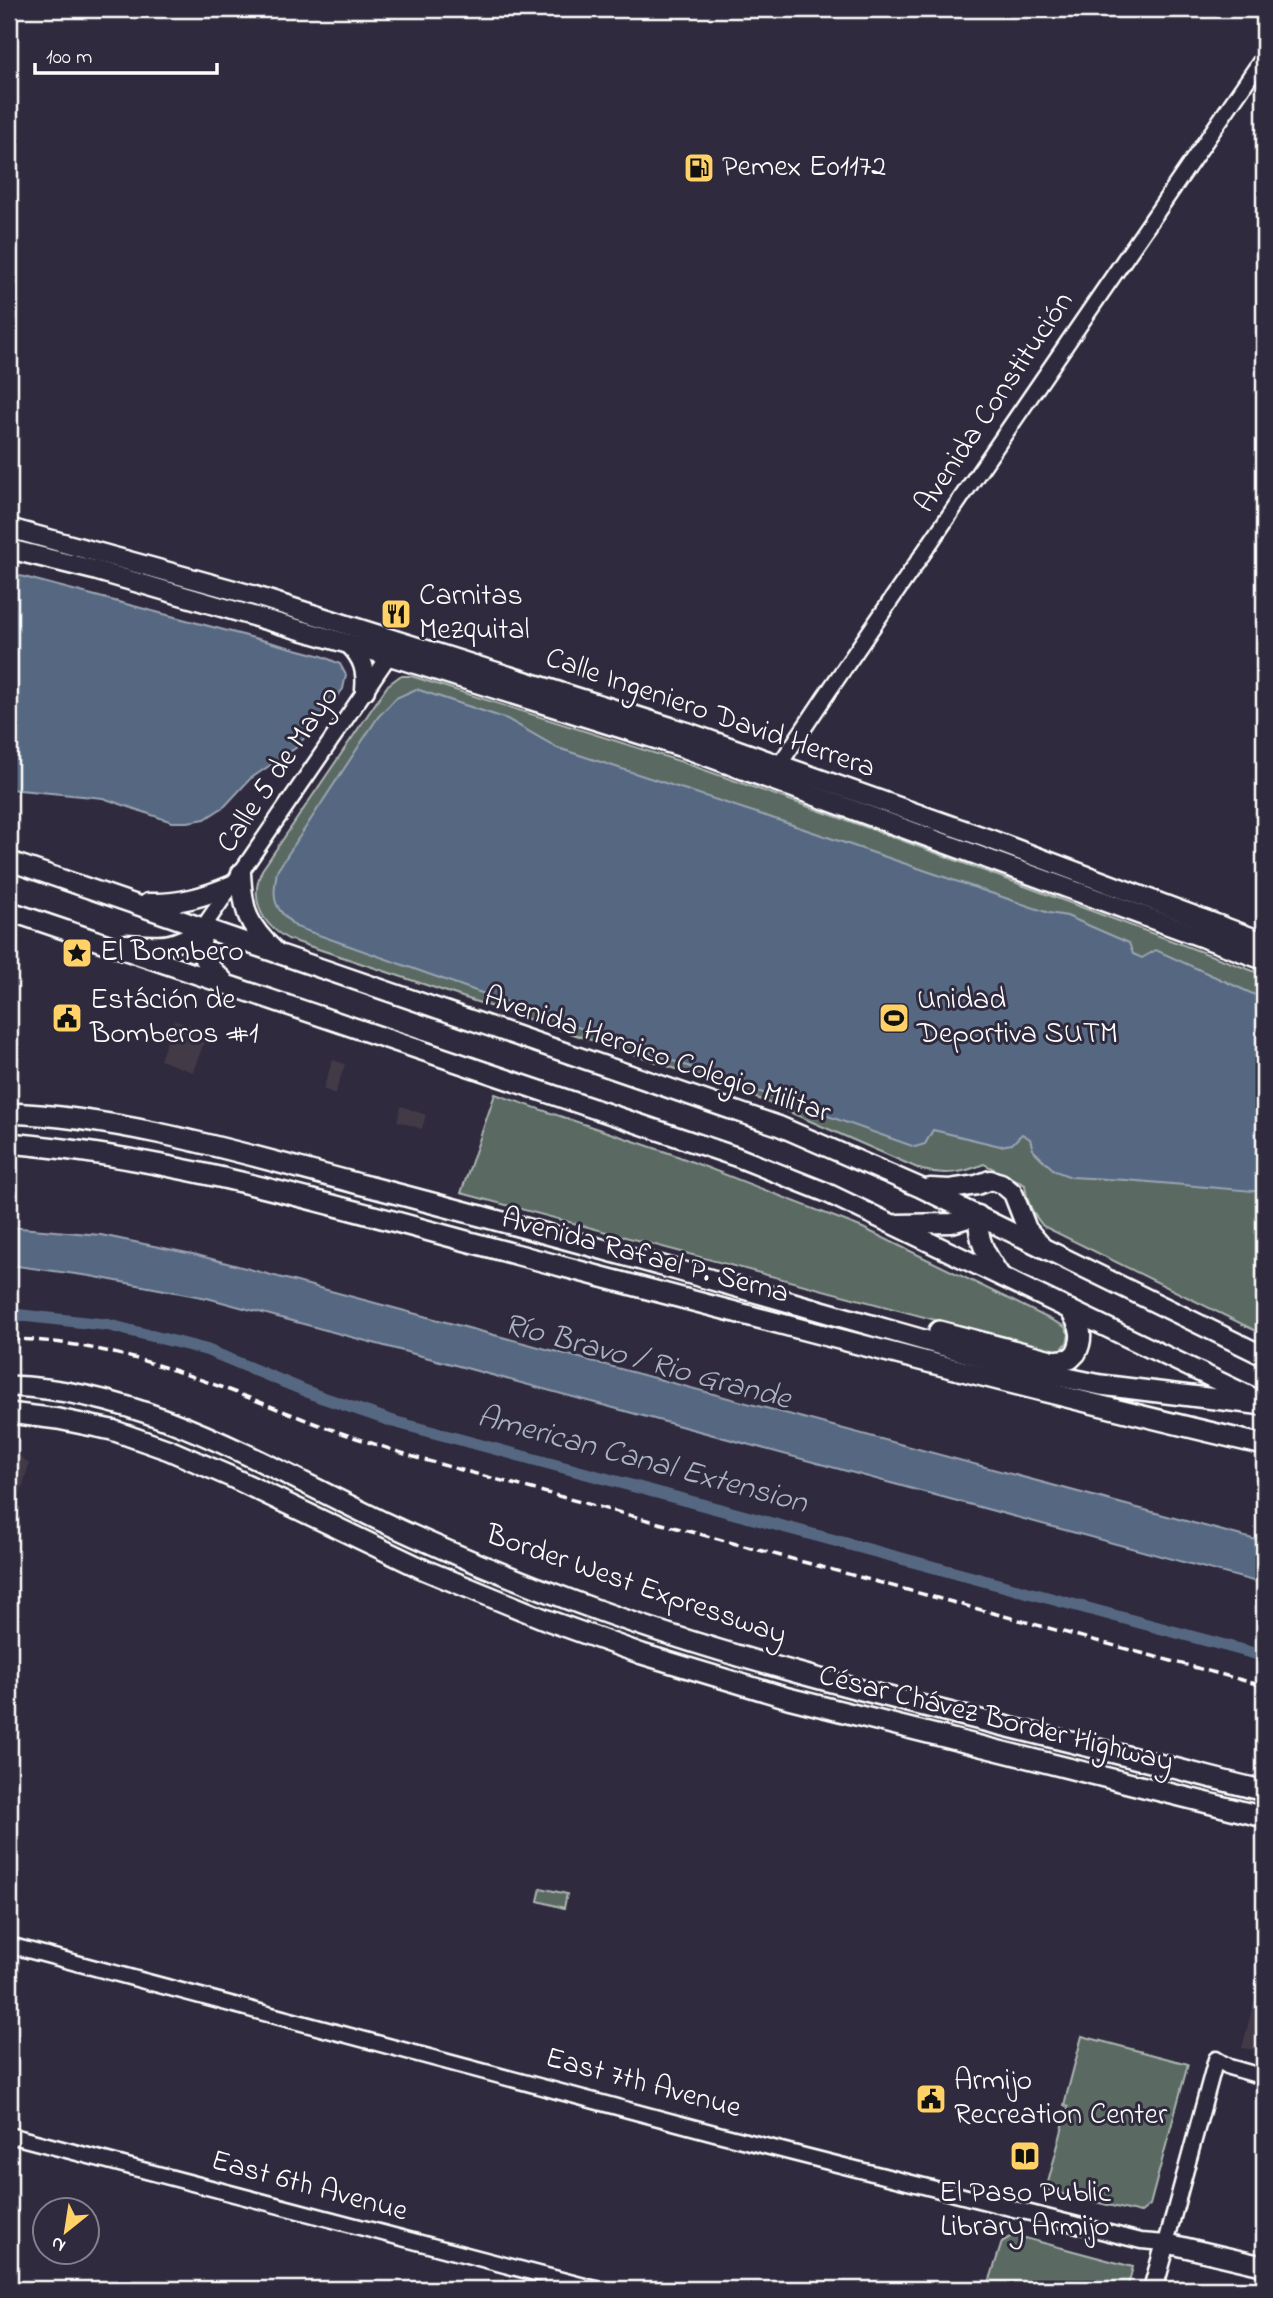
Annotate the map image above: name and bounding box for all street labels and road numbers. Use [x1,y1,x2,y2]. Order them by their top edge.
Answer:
street label: Avenida Constitución [904,283,1086,523]
street label: Calle Ingeniero David Herrera [539,637,881,791]
street label: Calle 5 de Mayo [207,677,351,863]
street label: Avenida Heroico Colegio Militar [478,976,837,1136]
street label: Avenida Rafael P. Serna [496,1197,794,1317]
street label: Border West Expressway [479,1514,792,1658]
street label: César Chávez Border Highway [814,1655,1178,1785]
street label: East 7th Avenue [540,2037,746,2131]
street label: East 6th Avenue [206,2140,413,2235]

